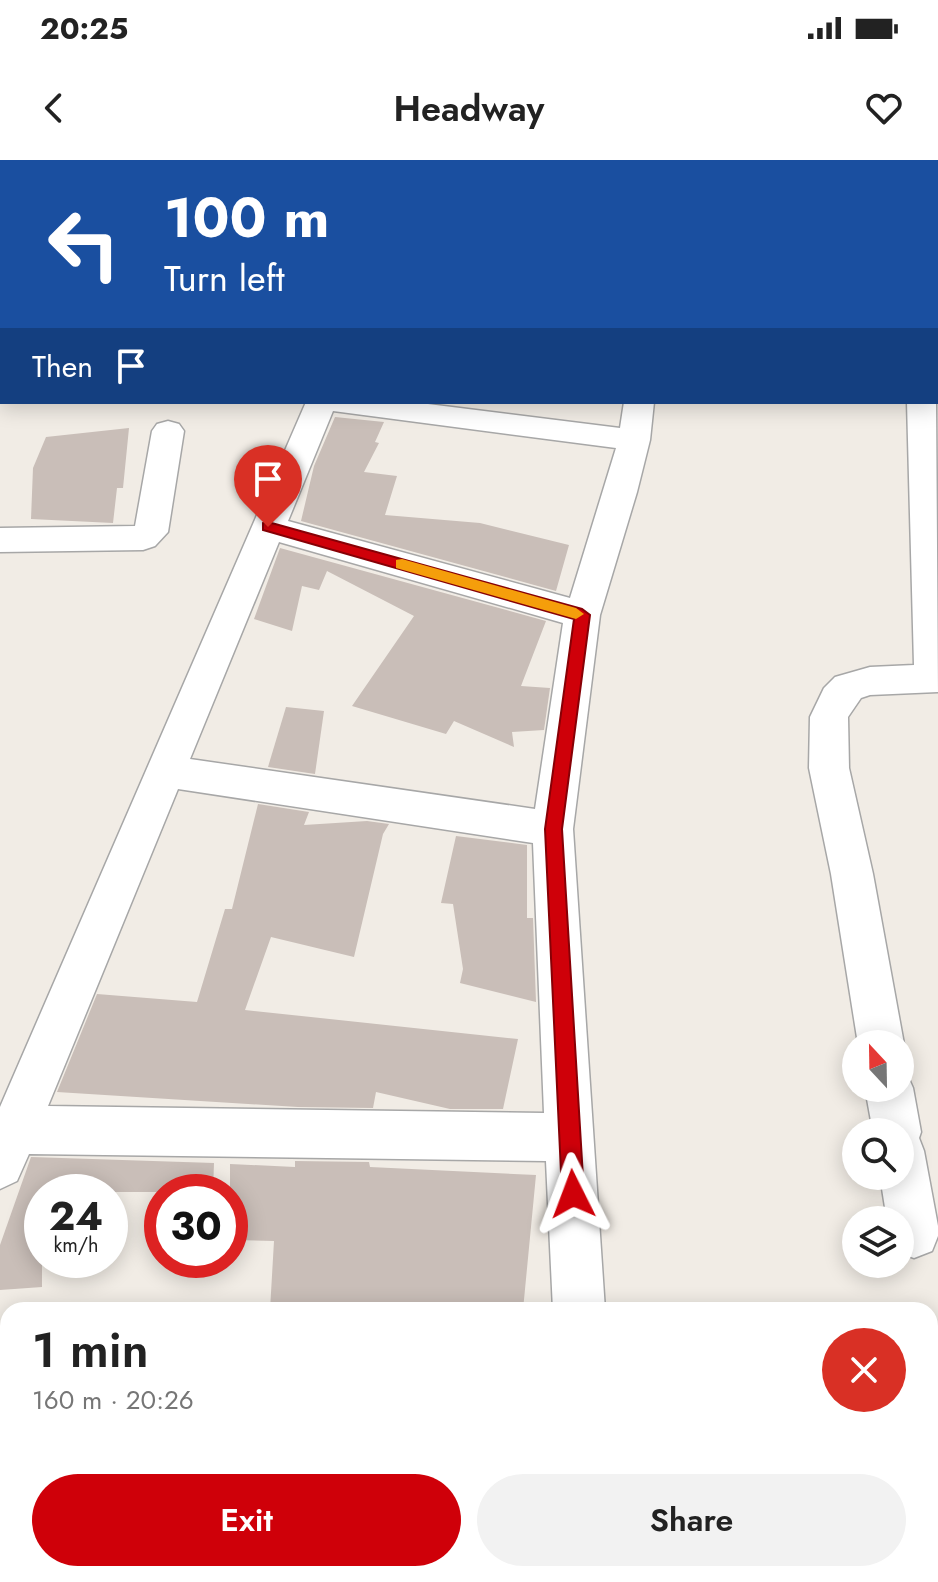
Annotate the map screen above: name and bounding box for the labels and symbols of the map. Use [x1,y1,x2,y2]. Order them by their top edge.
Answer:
pin [234,445,302,527]
north arrow [842,1030,914,1102]
position arrow [531,1152,615,1236]
speed limit sign: 30 [144,1174,248,1278]

